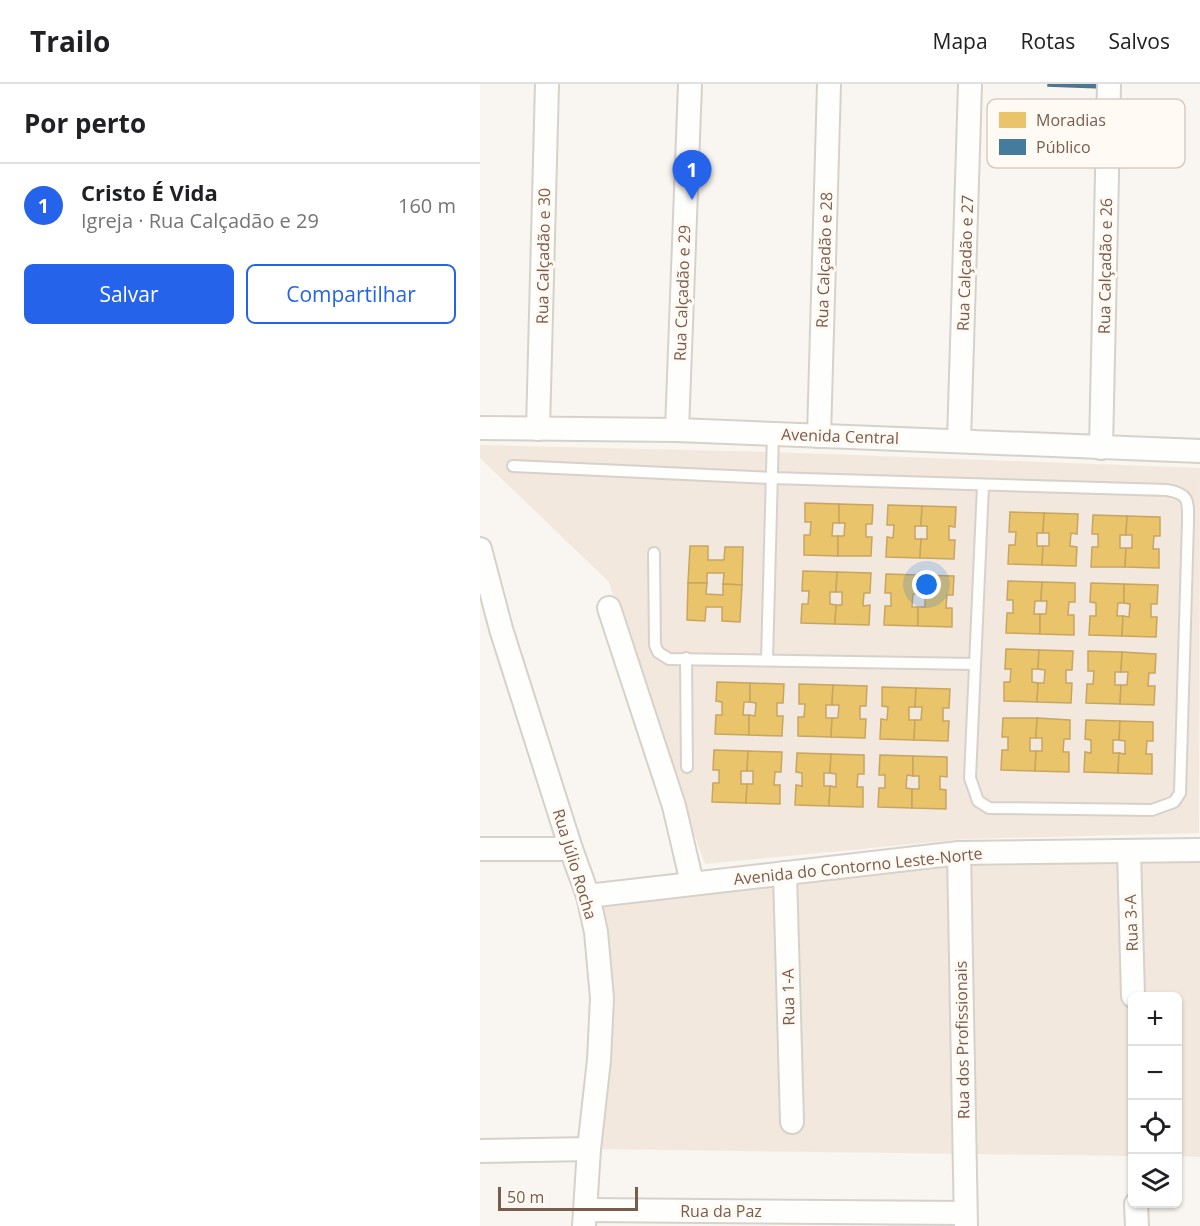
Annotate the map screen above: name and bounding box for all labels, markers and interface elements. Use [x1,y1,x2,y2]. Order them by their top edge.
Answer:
text: Trailo [30,22,110,60]
text: Mapa [933,27,988,55]
text: Rotas [1021,27,1075,55]
text: Salvos [1108,27,1170,55]
legend [987,99,1185,168]
text: Por perto [24,105,146,141]
text: Moradias [1036,109,1106,131]
text: Público [1036,136,1091,158]
pin: 1 [672,150,712,200]
text: Cristo É Vida [81,177,218,207]
street label: Rua Calçadão e 30 [531,188,555,324]
text: 1 [38,192,49,219]
text: 160 m [398,192,456,219]
street label: Rua Calçadão e 28 [811,192,837,328]
street label: Rua Calçadão e 27 [952,195,978,331]
street label: Rua Calçadão e 26 [1093,198,1117,334]
text: Igreja · Rua Calçadão e 29 [81,207,319,234]
street label: Rua Calçadão e 29 [669,225,695,361]
button: Salvar [24,264,234,324]
button: Compartilhar [246,264,456,324]
street label: Avenida Central [781,423,899,449]
your location [912,570,941,599]
street label: Rua Júlio Rocha [548,806,602,922]
street label: Avenida do Contorno Leste-Norte [733,842,983,890]
street label: Rua 3-A [1119,893,1143,952]
street label: Rua dos Profissionais [950,961,974,1119]
street label: Rua 1-A [776,967,799,1026]
map controls [1128,992,1182,1208]
button: + [1128,992,1182,1046]
button: − [1128,1046,1182,1100]
button: locate [1128,1100,1182,1154]
button: layers [1128,1154,1182,1208]
scale bar [498,1184,638,1212]
text: 50 m [507,1186,544,1208]
street label: Rua da Paz [680,1200,762,1222]

